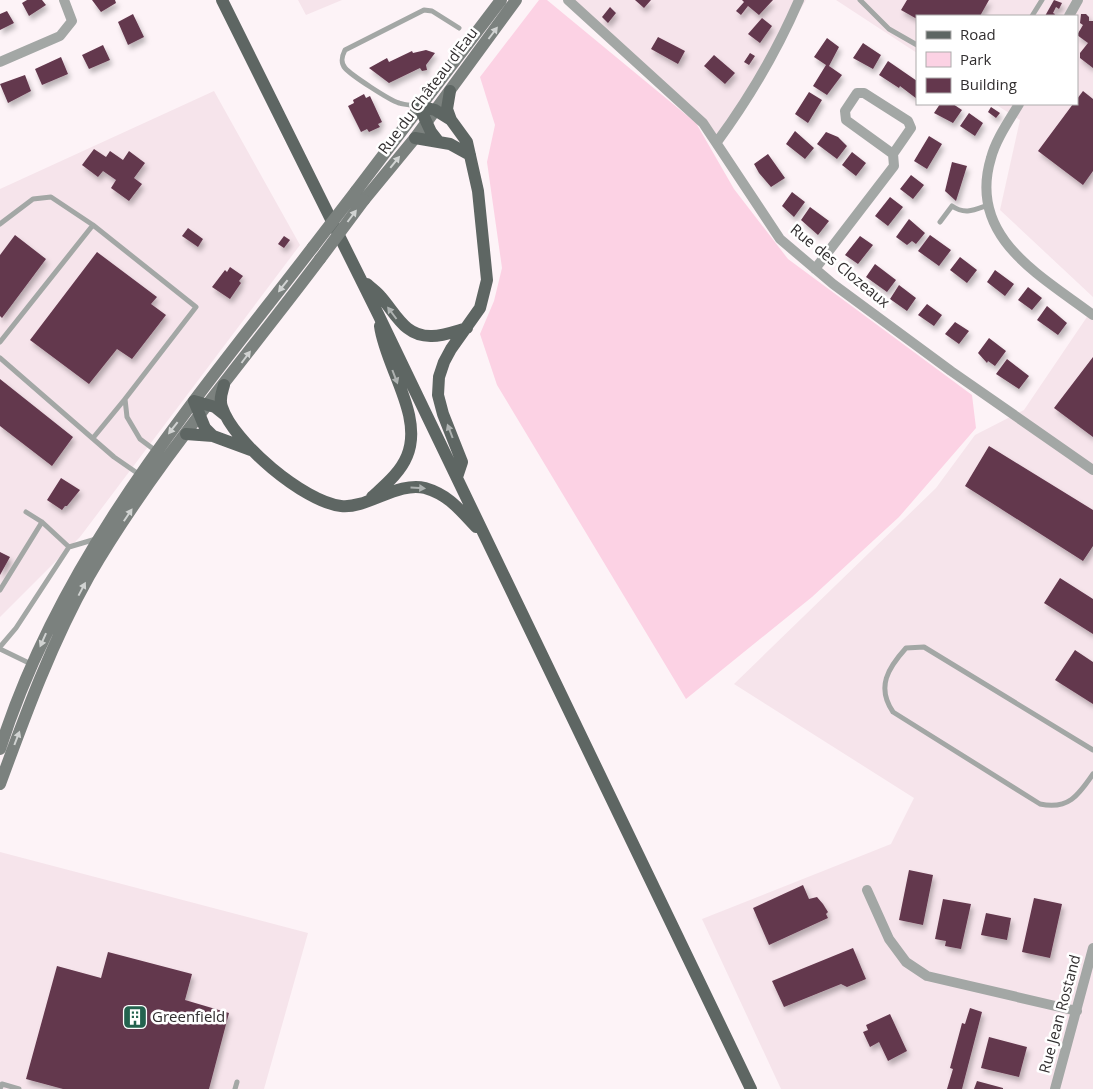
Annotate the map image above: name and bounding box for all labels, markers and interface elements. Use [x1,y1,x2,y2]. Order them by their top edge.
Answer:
legend [916,15,1078,105]
street label: Rue du Château d'Eau [373,23,481,158]
text: Road [960,24,996,44]
one-way arrow [488,26,498,40]
text: Park [960,49,991,69]
text: Building [960,74,1017,94]
one-way arrow [389,156,400,169]
one-way arrow [347,209,358,222]
street label: Rue des Clozeaux [787,219,895,312]
one-way arrow [277,279,288,292]
one-way arrow [387,306,397,320]
one-way arrow [240,351,251,364]
one-way arrow [392,370,399,385]
one-way arrow [167,421,178,434]
one-way arrow [445,424,453,438]
one-way arrow [410,485,426,493]
one-way arrow [123,508,132,522]
one-way arrow [78,582,86,597]
one-way arrow [39,633,47,647]
one-way arrow [13,730,21,745]
street label: Rue Jean Rostand [1034,952,1085,1075]
building icon: Greenfield [122,1004,148,1030]
place label: Greenfield [152,1006,225,1026]

